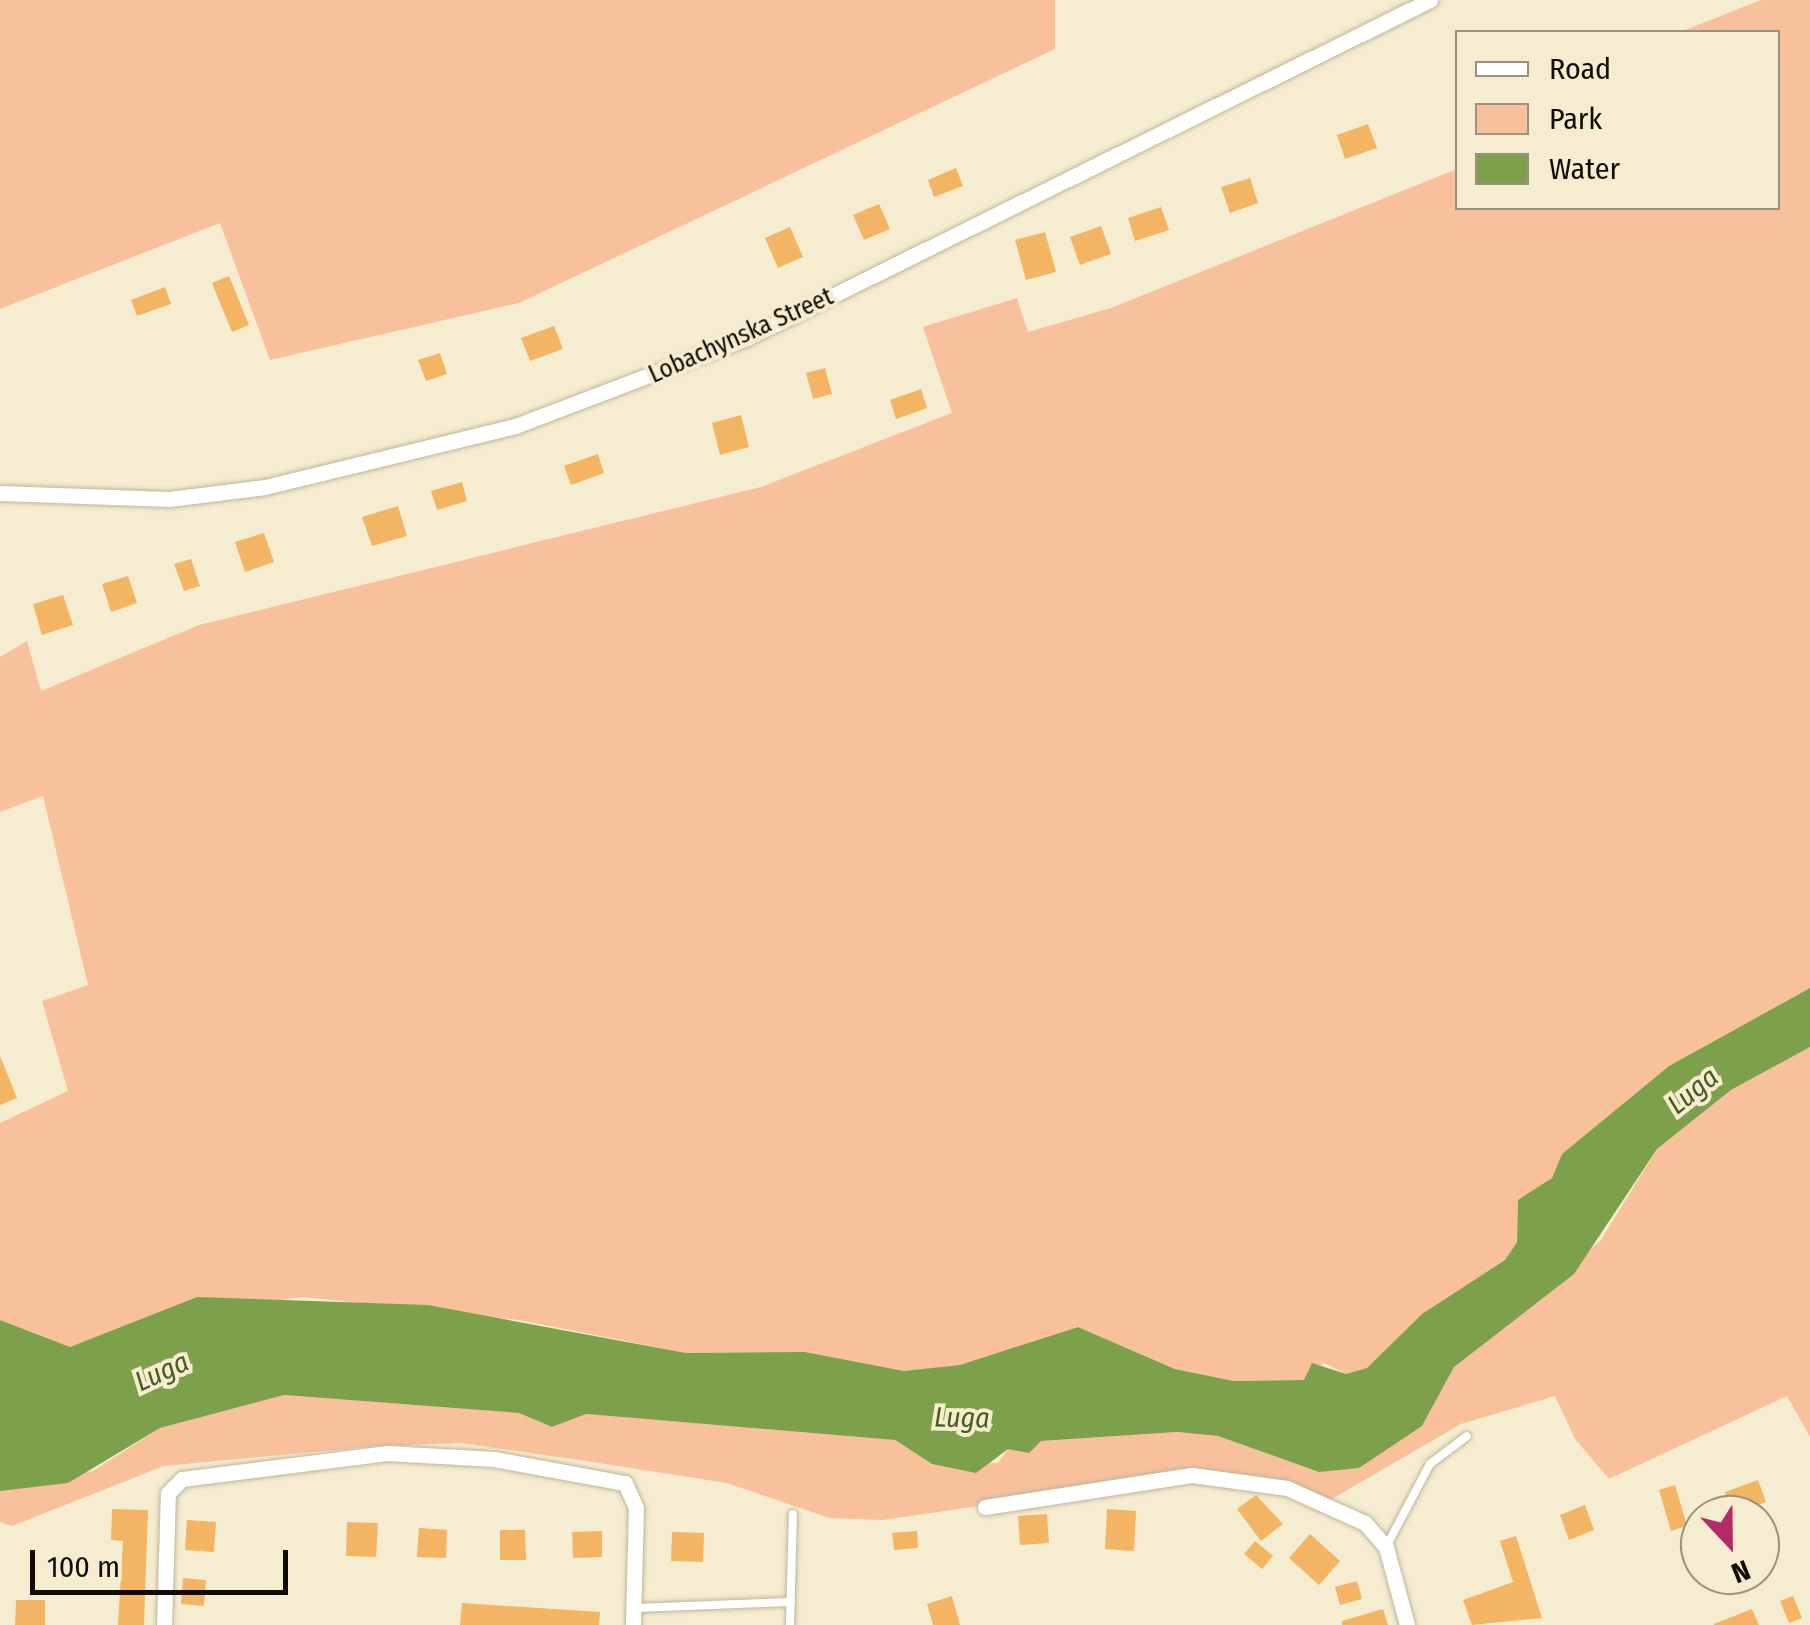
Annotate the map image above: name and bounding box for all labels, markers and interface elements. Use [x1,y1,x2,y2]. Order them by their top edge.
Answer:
legend [1455,30,1780,210]
text: Road [1549,51,1611,87]
text: Park [1549,101,1602,137]
text: Water [1549,151,1620,187]
street label: Lobachynska Street [644,282,838,390]
water label: Luga [1661,1060,1725,1122]
water label: Luga [130,1345,194,1399]
water label: Luga [934,1401,990,1435]
north arrow [1680,1495,1780,1595]
scale bar [35,1530,292,1592]
text: 100 m [47,1549,120,1585]
text: N [1727,1553,1755,1590]

